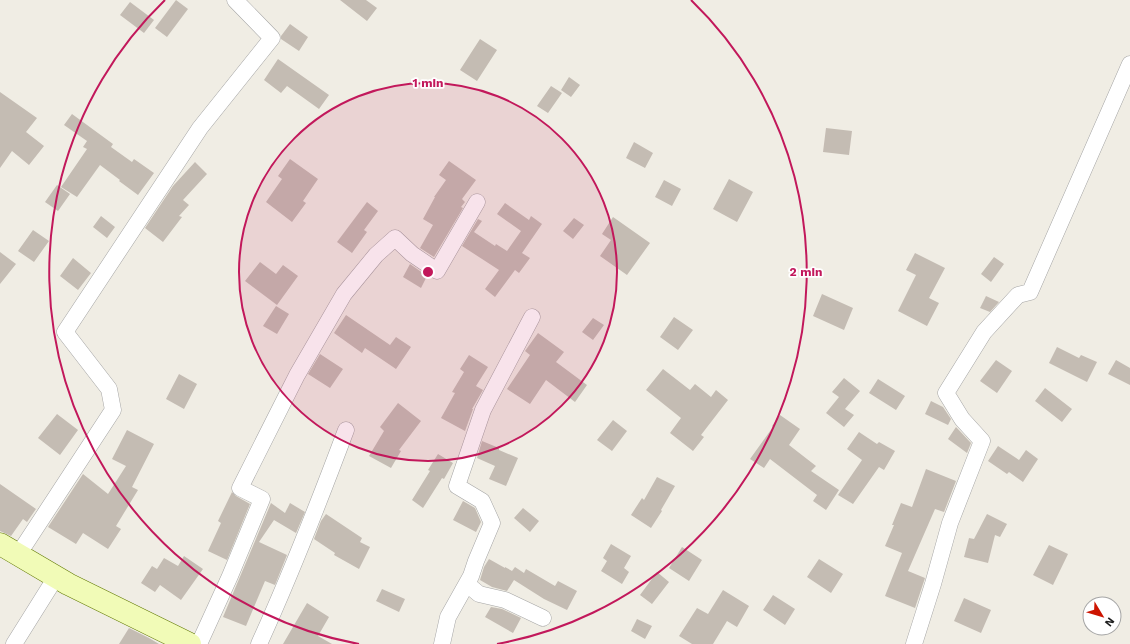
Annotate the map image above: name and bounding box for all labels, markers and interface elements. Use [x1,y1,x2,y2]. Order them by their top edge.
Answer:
text: 1 min [413,76,443,90]
centre of rings [421,265,435,279]
text: 2 min [790,265,822,279]
north arrow [1082,596,1122,636]
text: N [1102,615,1117,629]

